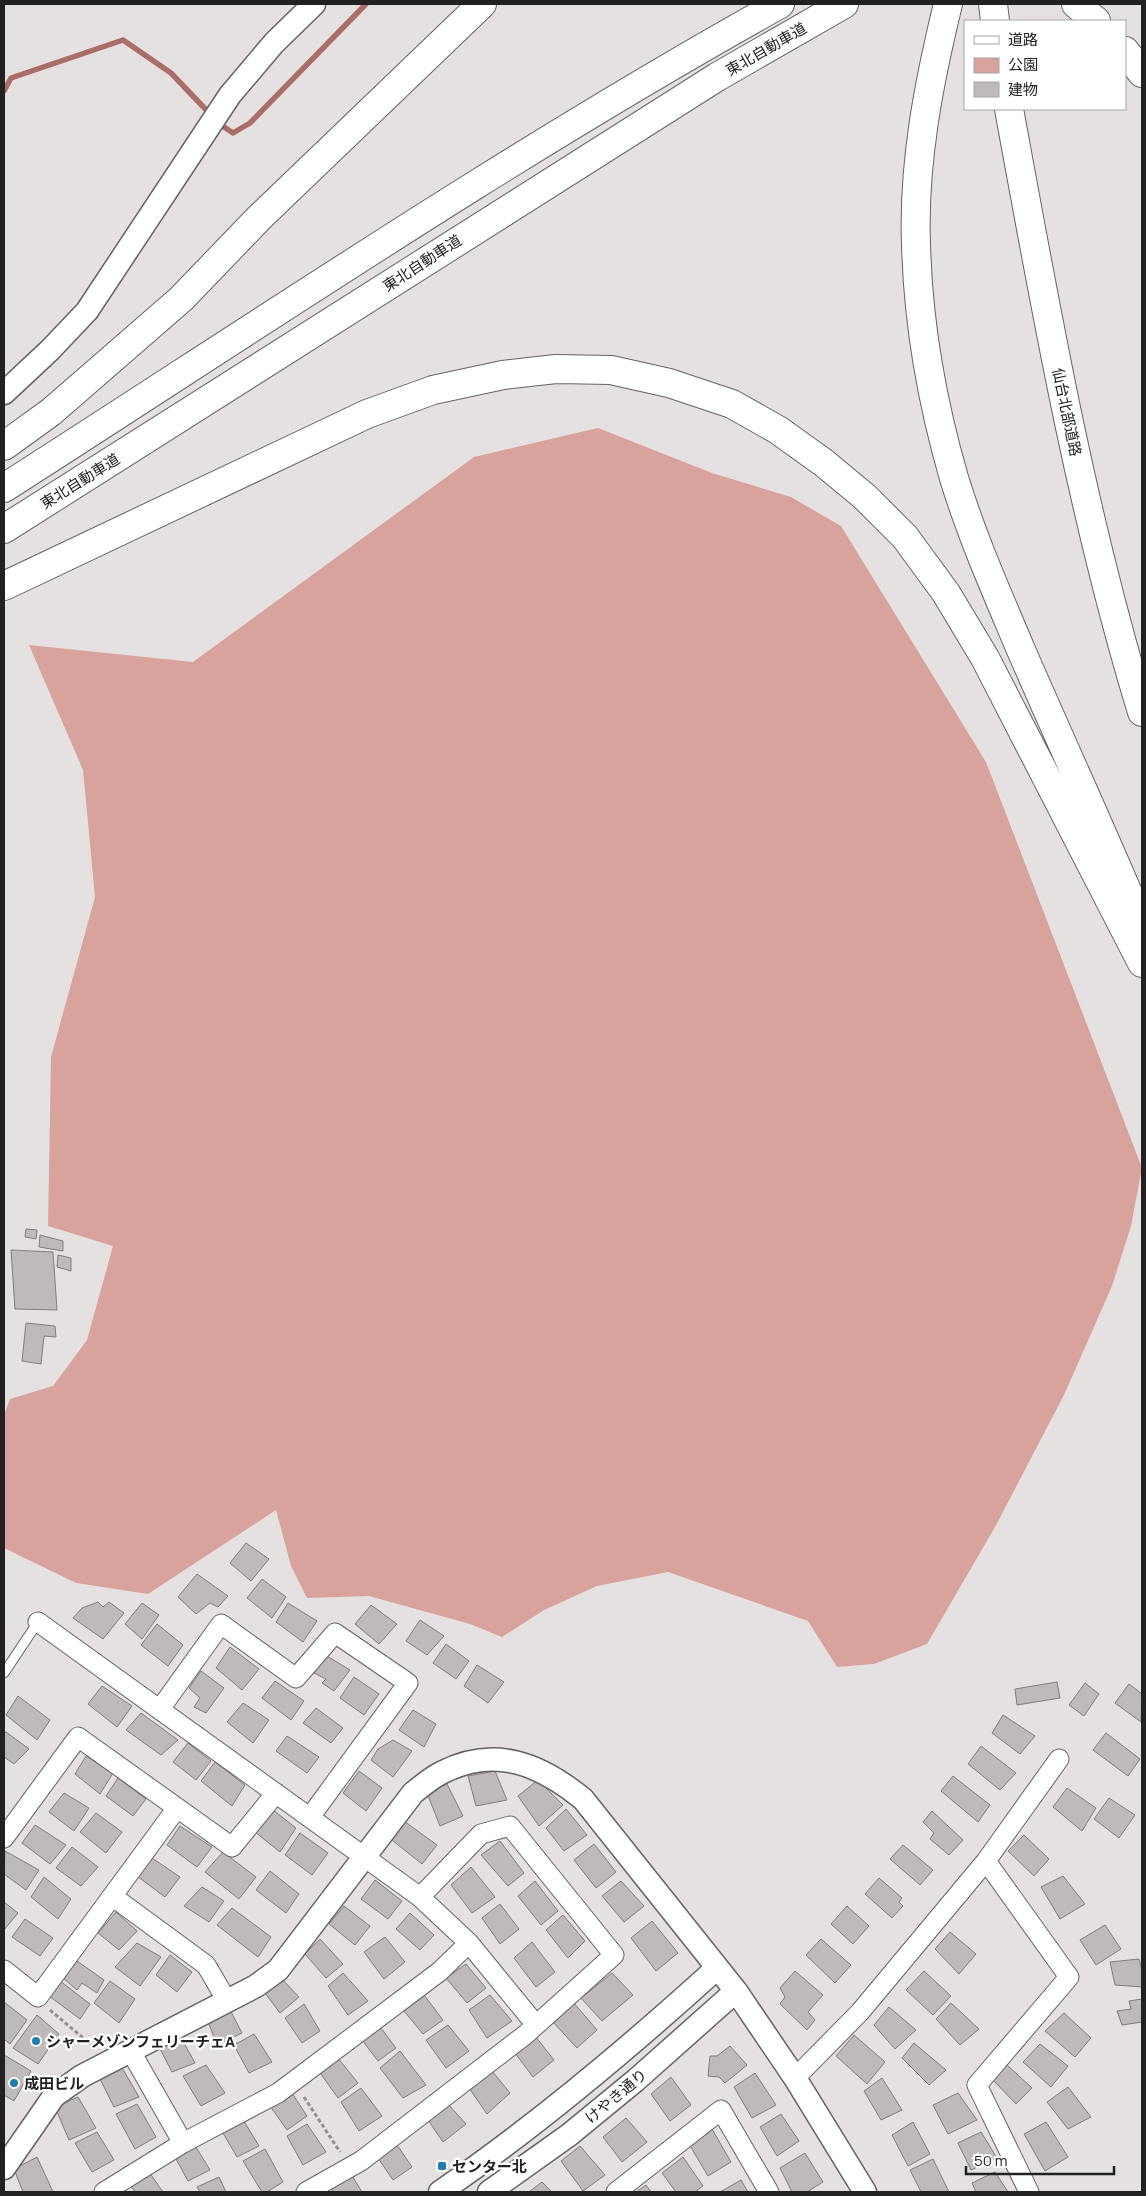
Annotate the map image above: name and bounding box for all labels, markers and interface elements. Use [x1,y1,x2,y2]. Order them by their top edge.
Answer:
street label: 東北自動車道 [722,17,810,81]
legend [964,20,1126,110]
text: 道路 [1008,29,1038,50]
text: 公園 [1008,54,1038,75]
text: 建物 [1008,79,1038,100]
street label: 東北自動車道 [379,230,465,296]
street label: 仙台北部道路 [1047,366,1087,458]
street label: 東北自動車道 [36,448,124,514]
place label: シャーメゾンフェリーチェA [46,2031,235,2052]
marker: シャーメゾンフェリーチェA [30,2035,42,2047]
street label: けやき通り [581,2064,651,2128]
place label: 成田ビル [24,2073,84,2094]
marker: 成田ビル [8,2077,20,2089]
scale bar [966,2144,1114,2176]
text: 50 m [974,2150,1008,2171]
place label: センター北 [452,2156,527,2177]
marker: センター北 [436,2160,448,2172]

